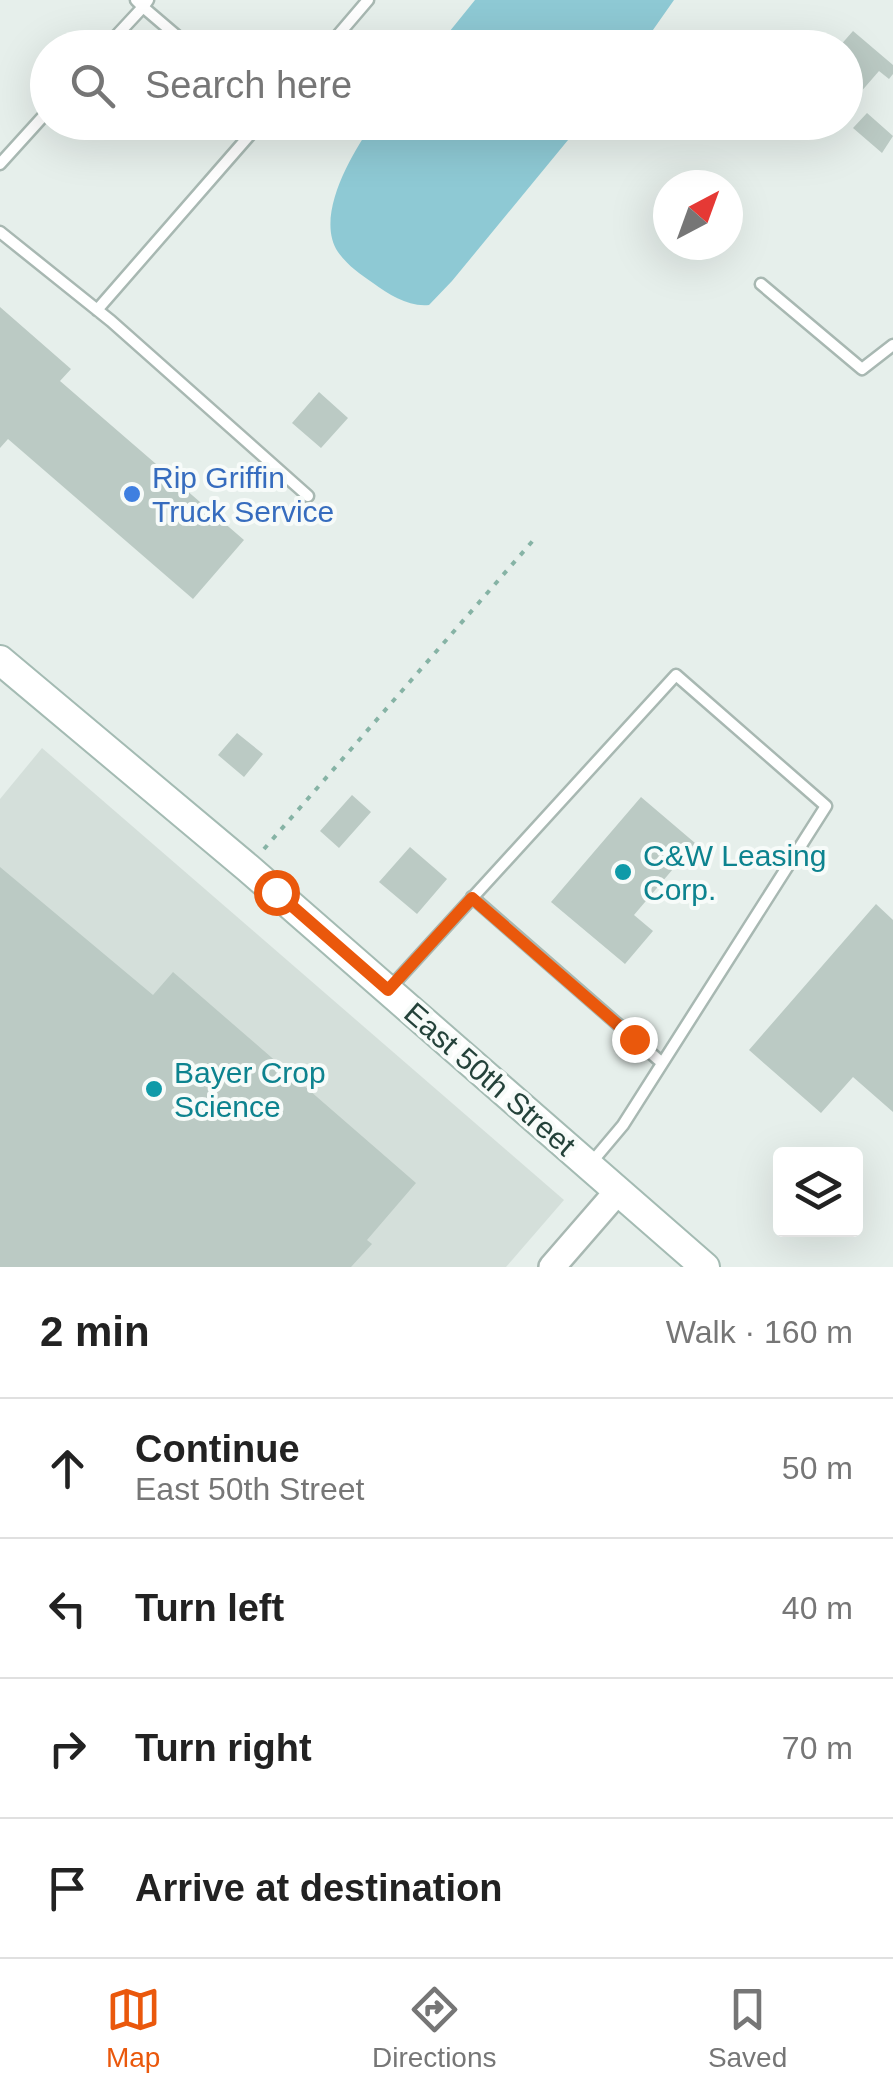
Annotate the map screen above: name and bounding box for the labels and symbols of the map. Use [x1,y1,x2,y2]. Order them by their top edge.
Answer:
north arrow [653,170,743,260]
place label: Rip Griffin Truck Service [152,461,334,528]
marker: Rip Griffin Truck Service [121,483,143,505]
place label: C&W Leasing Corp. [643,839,826,906]
marker: C&W Leasing Corp. [612,861,634,883]
route start [254,870,300,916]
street label: East 50th Street [398,996,583,1162]
route end [612,1017,658,1063]
place label: Bayer Crop Science [174,1056,326,1123]
marker: Bayer Crop Science [143,1078,165,1100]

